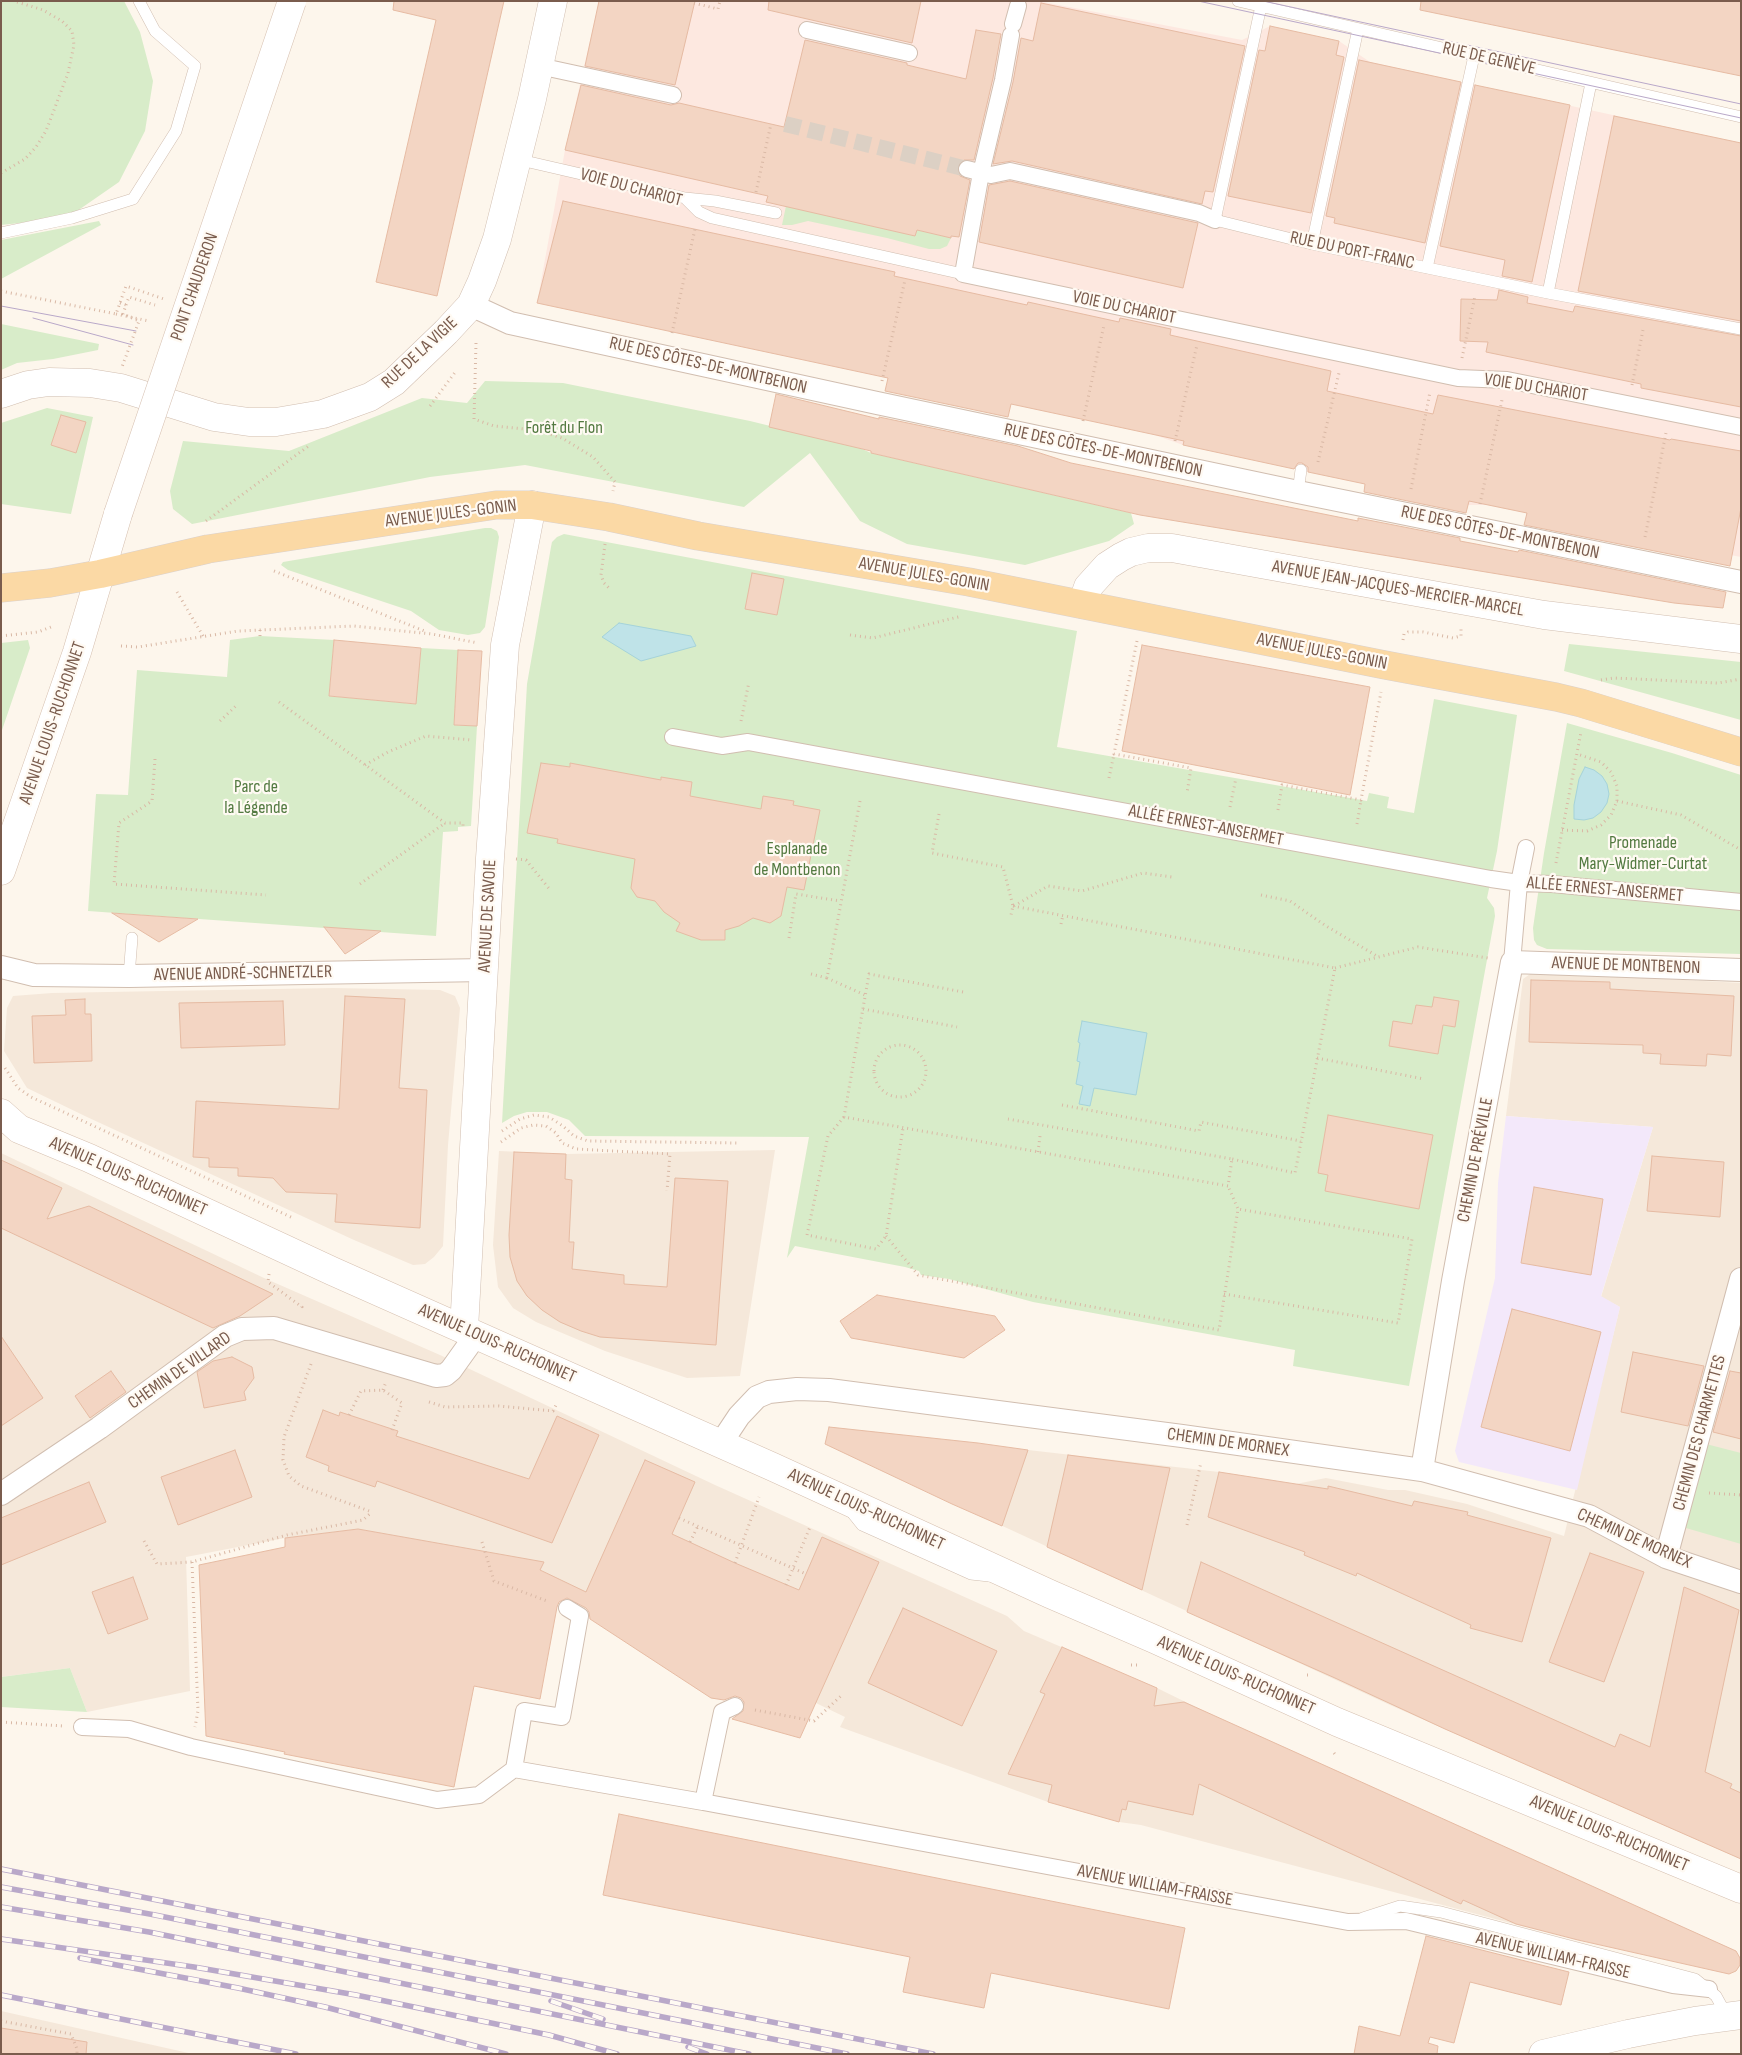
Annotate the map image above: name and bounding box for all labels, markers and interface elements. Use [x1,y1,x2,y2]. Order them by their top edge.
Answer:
street label: RUE DE GENÈVE [1440,38,1538,80]
street label: VOIE DU CHARIOT [578,164,684,212]
street label: RUE DU PORT-FRANC [1288,227,1416,275]
street label: PONT CHAUDERON [166,230,224,344]
street label: VOIE DU CHARIOT [1071,287,1177,329]
street label: RUE DE LA VIGIE [378,312,462,394]
street label: RUE DES CÔTES-DE-MONTBENON [607,333,809,399]
street label: VOIE DU CHARIOT [1483,369,1589,407]
park label: Forêt du Flon [525,417,603,439]
street label: RUE DES CÔTES-DE-MONTBENON [1002,419,1204,483]
street label: AVENUE JULES-GONIN [384,495,518,533]
street label: RUE DES CÔTES-DE-MONTBENON [1399,501,1601,565]
street label: AVENUE JULES-GONIN [857,553,991,597]
street label: AVENUE JEAN-JACQUES-MERCIER-MARCEL [1270,556,1526,622]
street label: AVENUE JULES-GONIN [1255,629,1389,675]
street label: AVENUE LOUIS-RUCHONNET [15,639,91,807]
park label: Parc de la Légende [224,776,288,819]
street label: ALLÉE ERNEST-ANSERMET [1127,800,1285,852]
park label: Promenade Mary-Widmer-Curtat [1579,832,1707,874]
park label: Esplanade de Montbenon [754,838,840,881]
street label: AVENUE DE SAVOIE [474,859,502,973]
street label: ALLÉE ERNEST-ANSERMET [1526,872,1684,908]
street label: AVENUE DE MONTBENON [1551,953,1701,979]
street label: AVENUE ANDRÉ-SCHNETZLER [154,962,332,986]
street label: CHEMIN DE PRÉVILLE [1453,1096,1499,1224]
street label: AVENUE LOUIS-RUCHONNET [46,1133,210,1221]
street label: AVENUE LOUIS-RUCHONNET [415,1300,579,1388]
street label: CHEMIN DE VILLARD [124,1327,236,1415]
street label: CHEMIN DES CHARMETTES [1669,1353,1731,1513]
street label: CHEMIN DE MORNEX [1166,1424,1290,1462]
street label: AVENUE LOUIS-RUCHONNET [784,1464,948,1556]
street label: CHEMIN DE MORNEX [1573,1504,1695,1574]
street label: AVENUE LOUIS-RUCHONNET [1154,1632,1318,1720]
street label: AVENUE LOUIS-RUCHONNET [1526,1791,1692,1877]
street label: AVENUE WILLIAM-FRAISSE [1076,1860,1234,1912]
street label: AVENUE WILLIAM-FRAISSE [1474,1928,1632,1984]

